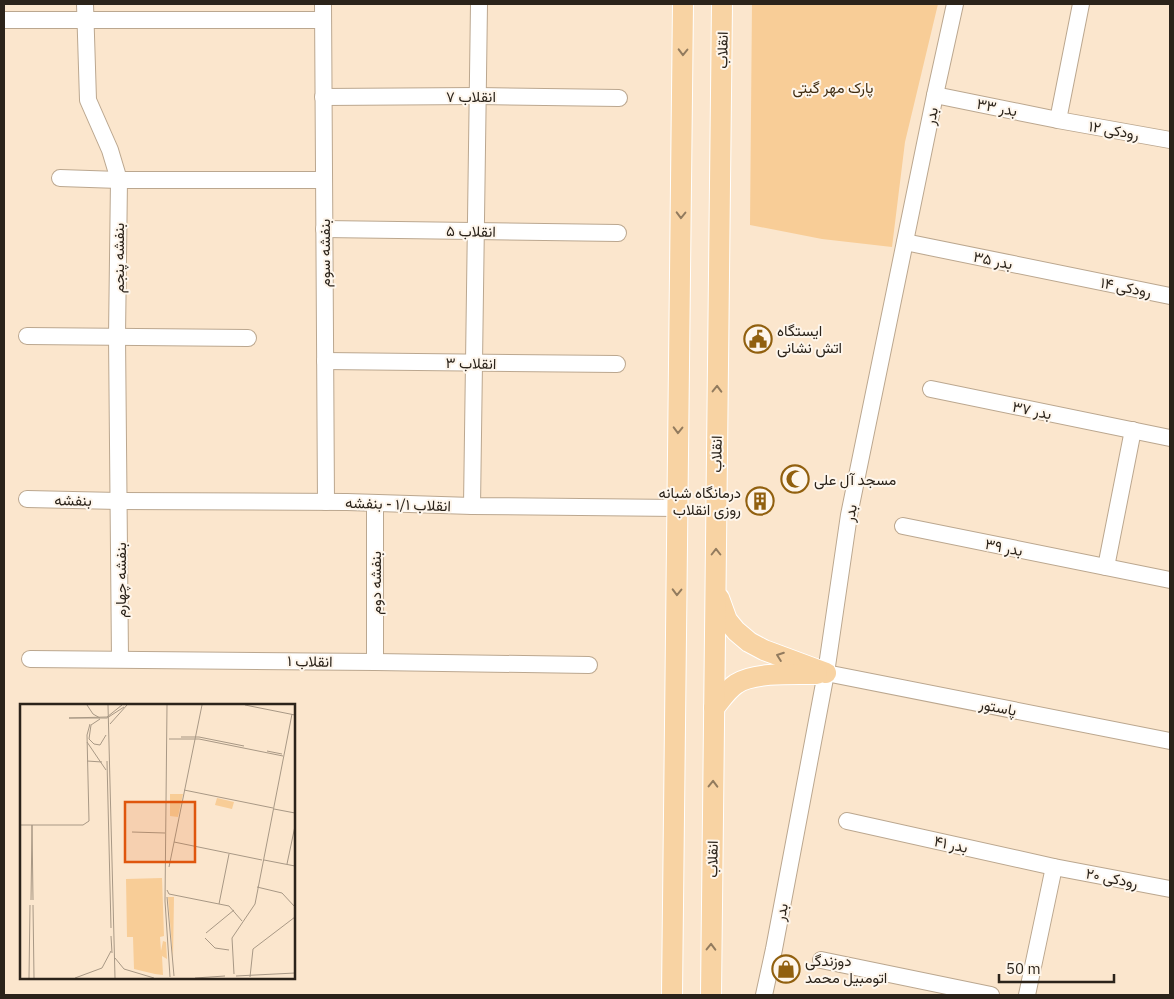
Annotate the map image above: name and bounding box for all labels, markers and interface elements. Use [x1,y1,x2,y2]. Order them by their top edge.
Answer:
street label: انقلاب [712,31,732,69]
one-way arrow [678,49,688,57]
park label: پارک مهر گیتی [792,78,874,98]
street label: انقلاب ۷ [446,87,496,106]
street label: بدر ۳۳ [975,94,1019,120]
street label: بدر [920,106,942,127]
street label: رودکی ۱۲ [1087,116,1141,145]
one-way arrow [676,212,686,219]
street label: بنفشه سوم [315,219,335,287]
street label: انقلاب ۵ [446,221,496,241]
street label: بنفشه پنجم [109,223,129,293]
street label: بدر ۳۵ [972,247,1014,273]
street label: رودکی ۱۴ [1099,273,1153,302]
place label: ایستگاه اتش نشانی [777,321,842,358]
public building icon: ایستگاه اتش نشانی [743,324,773,354]
street label: انقلاب ۳ [445,353,497,373]
one-way arrow [712,385,722,392]
street label: بدر ۳۷ [1011,397,1053,423]
one-way arrow [673,426,684,434]
street label: انقلاب [706,435,726,473]
mosque icon: مسجد آل علی [780,464,810,494]
place label: مسجد آل علی [814,470,896,490]
place label: درمانگاه شبانه روزی انقلاب [659,483,741,520]
building icon: درمانگاه شبانه روزی انقلاب [745,486,775,516]
street label: بنفشه [54,490,92,510]
street label: انقلاب ۱/۱ - بنفشه [345,493,451,515]
street label: بدر [839,503,861,524]
street label: بدر ۳۹ [983,534,1025,560]
street label: بنفشه چهارم [111,542,131,618]
one-way arrow [711,547,721,555]
street label: بنفشه دوم [366,551,386,615]
one-way arrow [671,589,682,597]
street label: انقلاب ۱ [287,651,333,671]
one-way arrow [777,652,785,662]
street label: پاستور [977,694,1018,721]
inset map [20,704,295,979]
one-way arrow [708,780,718,788]
street label: بدر ۴۱ [932,831,970,857]
street label: انقلاب [702,840,722,878]
street label: رودکی ۲۰ [1084,864,1140,893]
street label: بدر [770,902,792,923]
one-way arrow [706,942,716,950]
place label: دوزندگی اتومبیل محمد [805,951,887,987]
scale bar [999,952,1114,984]
shop icon: دوزندگی اتومبیل محمد [771,954,801,984]
text: 50 m [1006,959,1041,978]

